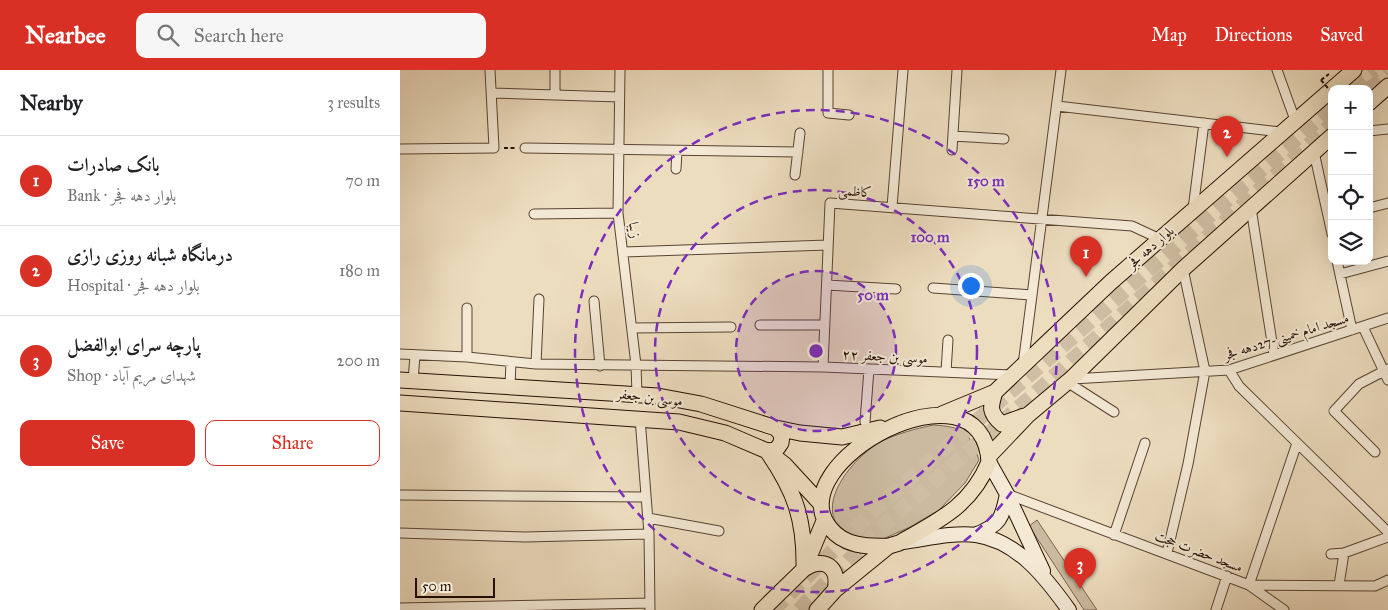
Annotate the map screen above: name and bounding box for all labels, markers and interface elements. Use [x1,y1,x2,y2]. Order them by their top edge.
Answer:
search box [136,13,486,58]
text: Nearbee [25,20,106,50]
icon: search [154,21,182,49]
text: Search here [194,24,284,47]
text: Map [1151,24,1187,46]
text: Directions [1215,24,1292,46]
text: Saved [1320,24,1363,46]
map controls [1328,85,1373,265]
button: + [1328,85,1373,130]
text: Nearby [20,90,83,116]
text: 3 results [327,93,380,112]
pin: 2 [1211,116,1243,157]
button: − [1328,130,1373,175]
text: بانک صادرات [67,153,160,176]
text: 1 [33,171,39,190]
text: 70 m [345,171,380,190]
text: 150 m [967,172,1005,190]
button: locate [1328,175,1373,220]
street label: کاظمی [838,182,872,202]
text: Bank · بلوار دهه فجر [67,186,176,205]
button: layers [1328,220,1373,265]
street label: زیبا [625,221,644,240]
street label: بلوار دهه فجر [1122,222,1178,274]
text: 100 m [910,228,950,246]
pin: 1 [1070,236,1102,277]
text: درمانگاه شبانه روزی رازی [67,243,233,266]
text: 2 [32,261,40,280]
text: 180 m [339,261,380,280]
your location [958,273,984,299]
text: Hospital · بلوار دهه فجر [67,276,200,295]
text: 50 m [857,286,889,304]
street label: مسجد امام خمینی-27دهه فجر [1220,309,1352,368]
text: پارچه سرای ابوالفضل [67,333,200,356]
centre of rings [807,342,825,360]
street label: موسی بن جعفر ۲۲ [842,346,928,368]
text: 3 [33,351,39,370]
text: 200 m [337,351,380,370]
text: Shop · شهدای مریم آباد [67,366,196,385]
street label: موسی بن جعفر [614,385,684,411]
button: Save [20,420,195,466]
button: Share [205,420,380,466]
street label: مسجد حضرت حجت [1152,527,1245,577]
pin: 3 [1064,548,1096,589]
scale bar [415,575,495,598]
text: 50 m [422,578,451,595]

